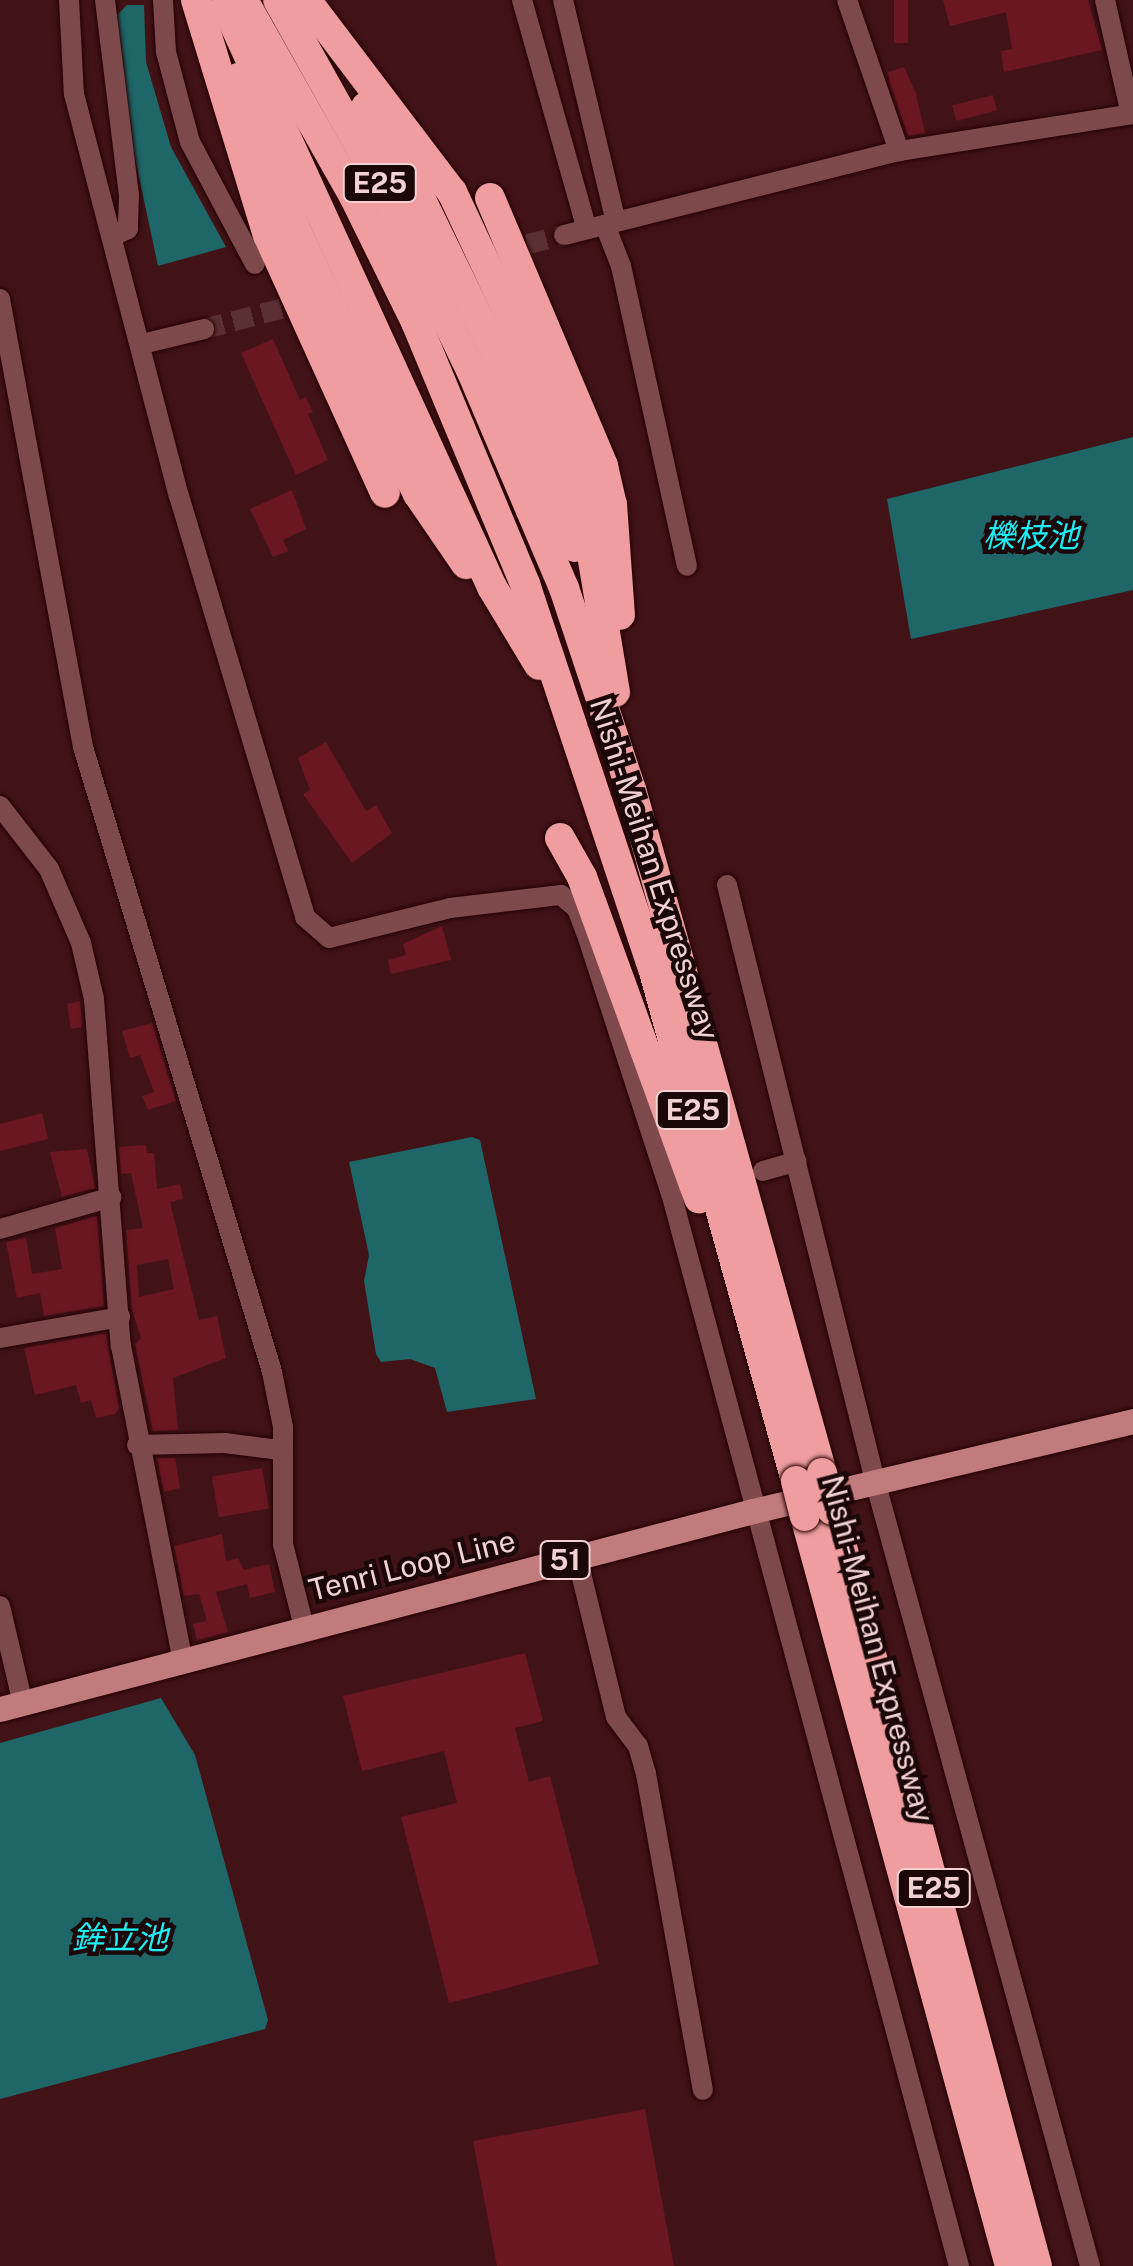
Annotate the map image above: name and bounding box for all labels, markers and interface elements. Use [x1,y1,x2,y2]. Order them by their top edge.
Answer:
road number: E25 [342,160,418,206]
water label: 櫟枝池 [983,517,1079,555]
street label: Nishi-Meihan Expressway [583,693,727,1045]
road number: E25 [656,1087,730,1133]
street label: Nishi-Meihan Expressway [814,1472,942,1826]
street label: Tenri Loop Line [305,1522,519,1608]
road number: 51 [538,1537,592,1583]
road number: E25 [896,1865,972,1911]
water label: 鉾立池 [72,1919,168,1957]

